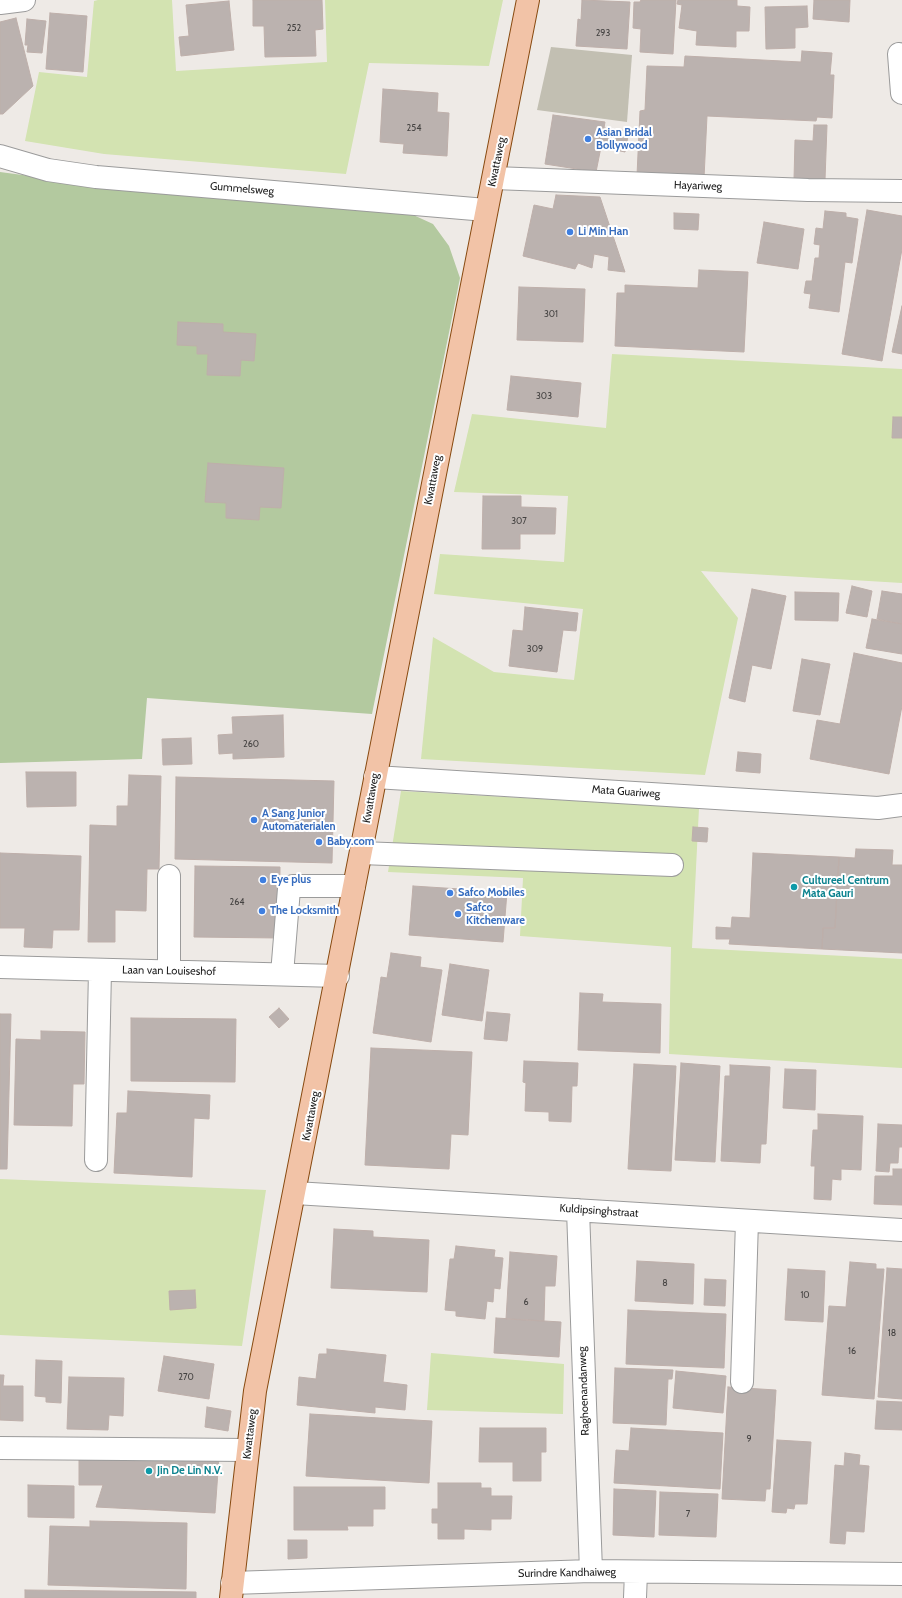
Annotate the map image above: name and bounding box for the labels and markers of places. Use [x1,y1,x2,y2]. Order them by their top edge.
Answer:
place label: Asian Bridal Bollywood [596,126,652,152]
marker: Asian Bridal Bollywood [583,134,593,144]
place label: Li Min Han [578,225,628,239]
marker: Li Min Han [565,227,575,237]
place label: A Sang Junior Automaterialen [262,807,336,833]
marker: A Sang Junior Automaterialen [249,815,259,825]
place label: Baby.com [327,835,374,849]
marker: Baby.com [314,837,324,847]
place label: Eye plus [271,873,311,887]
place label: Cultureel Centrum Mata Gauri [802,874,889,900]
marker: Eye plus [258,875,268,885]
marker: Cultureel Centrum Mata Gauri [789,882,799,892]
place label: Safco Mobiles [458,886,525,900]
marker: Safco Mobiles [445,888,455,898]
place label: Safco Kitchenware [466,901,525,927]
place label: The Locksmith [270,904,339,918]
marker: The Locksmith [257,906,267,916]
marker: Safco Kitchenware [453,909,463,919]
place label: Jin De Lin N.V. [157,1464,223,1478]
marker: Jin De Lin N.V. [144,1466,154,1476]

